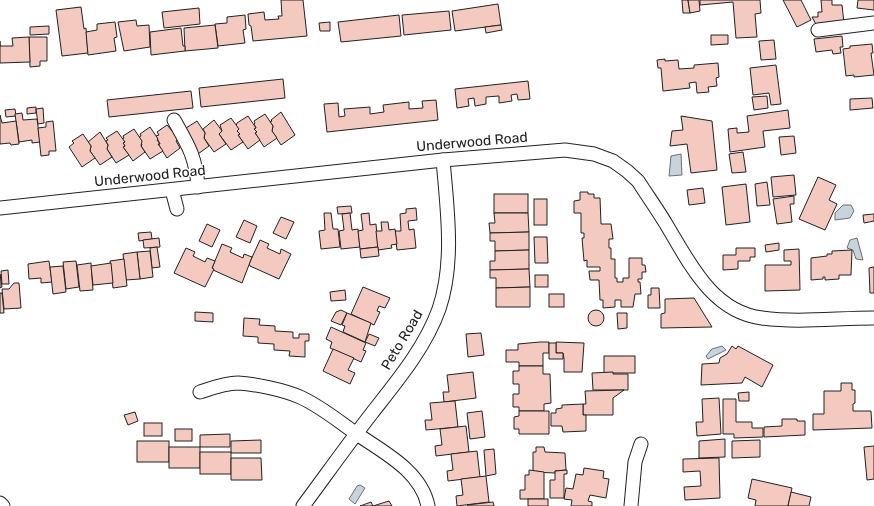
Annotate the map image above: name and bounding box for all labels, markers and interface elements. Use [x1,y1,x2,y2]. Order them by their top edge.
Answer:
street label: Underwood Road [416,129,528,155]
street label: Underwood Road [93,162,207,190]
street label: Peto Road [378,307,426,373]

